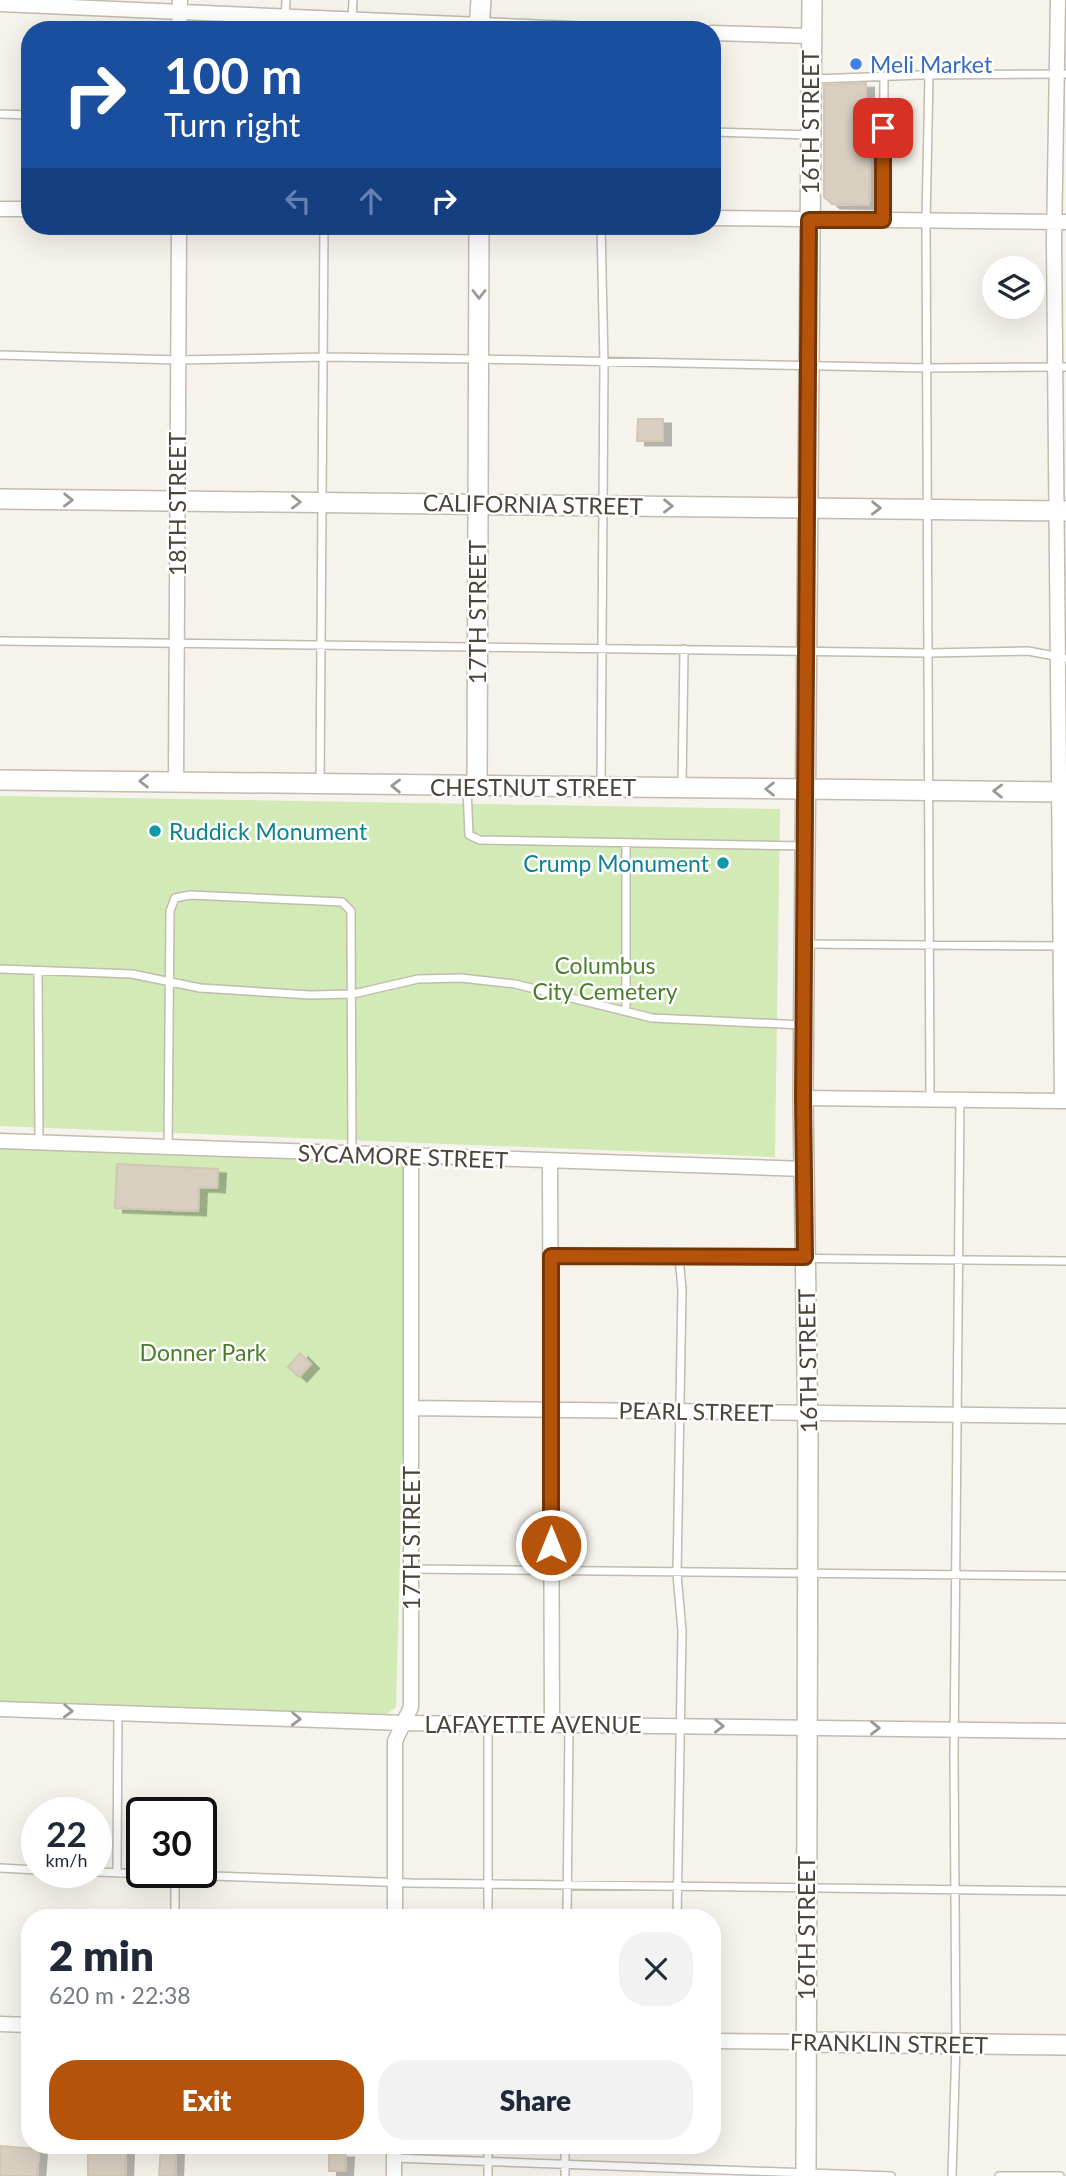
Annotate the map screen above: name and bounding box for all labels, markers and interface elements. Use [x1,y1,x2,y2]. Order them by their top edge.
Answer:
text: 100 m [164,46,302,104]
icon: right [49,49,140,140]
street label: 16TH STREET [796,49,824,194]
place label: Meli Market [870,50,993,78]
marker: Meli Market [848,56,864,72]
pin [853,98,913,158]
text: Turn right [164,105,300,144]
icon: arrive [864,109,902,147]
icon: left [279,182,317,220]
icon: ahead [352,182,390,220]
icon: right [425,182,463,220]
map controls [982,256,1045,319]
button: layers [982,256,1045,319]
one-way arrow [471,289,487,300]
street label: 18TH STREET [163,431,191,576]
street label: CALIFORNIA STREET [423,488,644,520]
one-way arrow [63,492,74,508]
one-way arrow [291,494,301,510]
one-way arrow [663,498,674,514]
one-way arrow [871,501,882,516]
street label: 17TH STREET [463,539,491,684]
one-way arrow [138,773,149,789]
street label: CHESTNUT STREET [430,773,636,801]
one-way arrow [390,778,401,793]
one-way arrow [765,781,776,796]
one-way arrow [992,783,1003,799]
place label: Ruddick Monument [169,817,368,845]
marker: Ruddick Monument [147,823,163,839]
place label: Crump Monument [523,849,710,877]
marker: Crump Monument [715,855,731,871]
park label: Columbus City Cemetery [532,951,678,1005]
street label: SYCAMORE STREET [297,1138,509,1174]
street label: 16TH STREET [792,1288,822,1433]
park label: Donner Park [140,1338,267,1366]
street label: PEARL STREET [618,1396,774,1426]
street label: 17TH STREET [397,1465,425,1610]
position arrow [514,1508,588,1582]
one-way arrow [63,1704,74,1719]
street label: LAFAYETTE AVENUE [424,1710,642,1738]
one-way arrow [290,1712,301,1727]
one-way arrow [714,1718,725,1733]
one-way arrow [870,1720,881,1736]
speed limit sign: 30 [126,1797,217,1888]
text: 22 [46,1812,87,1854]
text: km/h [45,1849,88,1871]
street label: 16TH STREET [792,1855,820,2000]
text: 2 min [49,1930,154,1980]
button: close [619,1932,693,2006]
text: 620 m · 22:38 [49,1981,191,2009]
street label: FRANKLIN STREET [790,2027,989,2059]
button: Exit [49,2060,364,2140]
button: Share [378,2060,693,2140]

